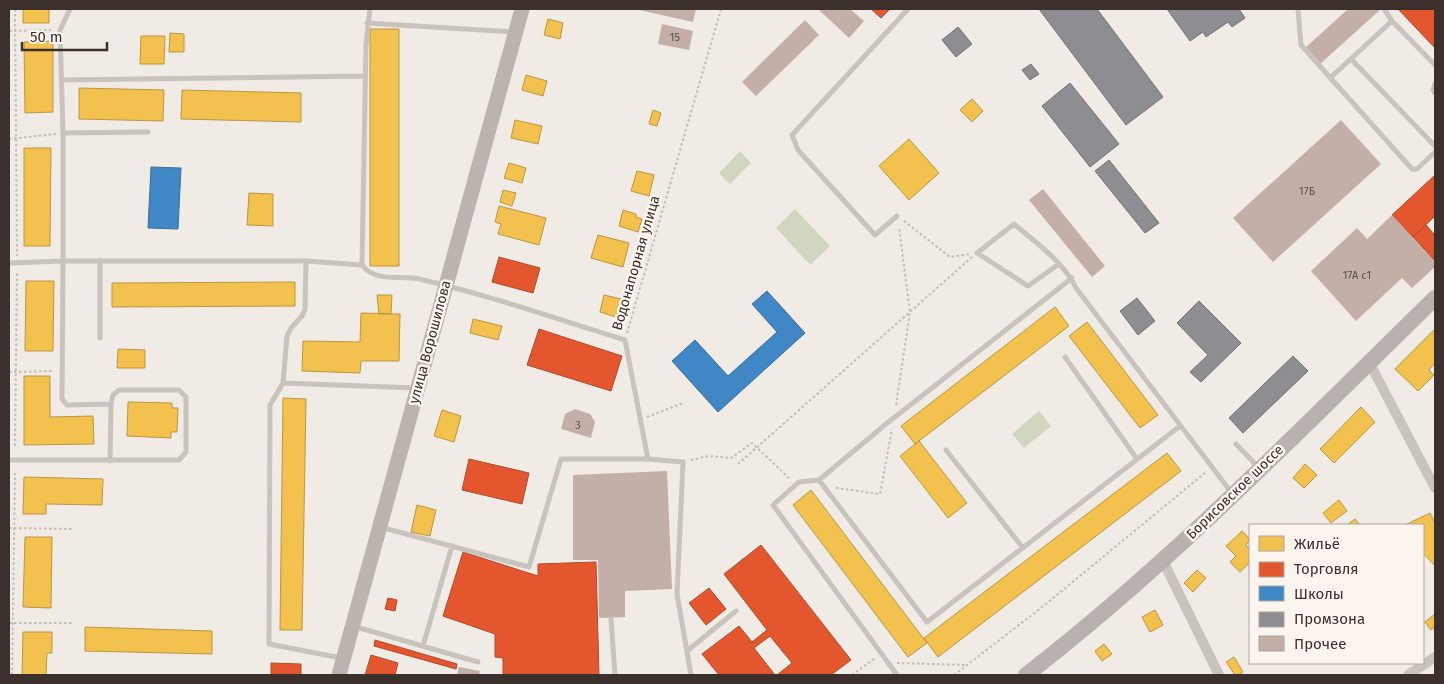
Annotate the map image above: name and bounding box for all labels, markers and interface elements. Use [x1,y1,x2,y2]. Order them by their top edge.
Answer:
scale bar [22,20,108,52]
text: 50 m [30,28,63,46]
house number: 15 [670,31,681,44]
house number: 17Б [1299,185,1316,198]
street label: Водонапорная улица [609,194,663,332]
house number: 17А с1 [1343,269,1371,282]
street label: улица Ворошилова [405,278,455,406]
house number: 3 [575,419,581,432]
street label: Борисовское шоссе [1183,441,1287,543]
legend [1249,524,1424,664]
text: Жильё [1294,535,1340,553]
text: Торговля [1294,560,1359,578]
text: Школы [1294,585,1344,603]
text: Промзона [1294,610,1365,628]
text: Прочее [1294,635,1346,653]

